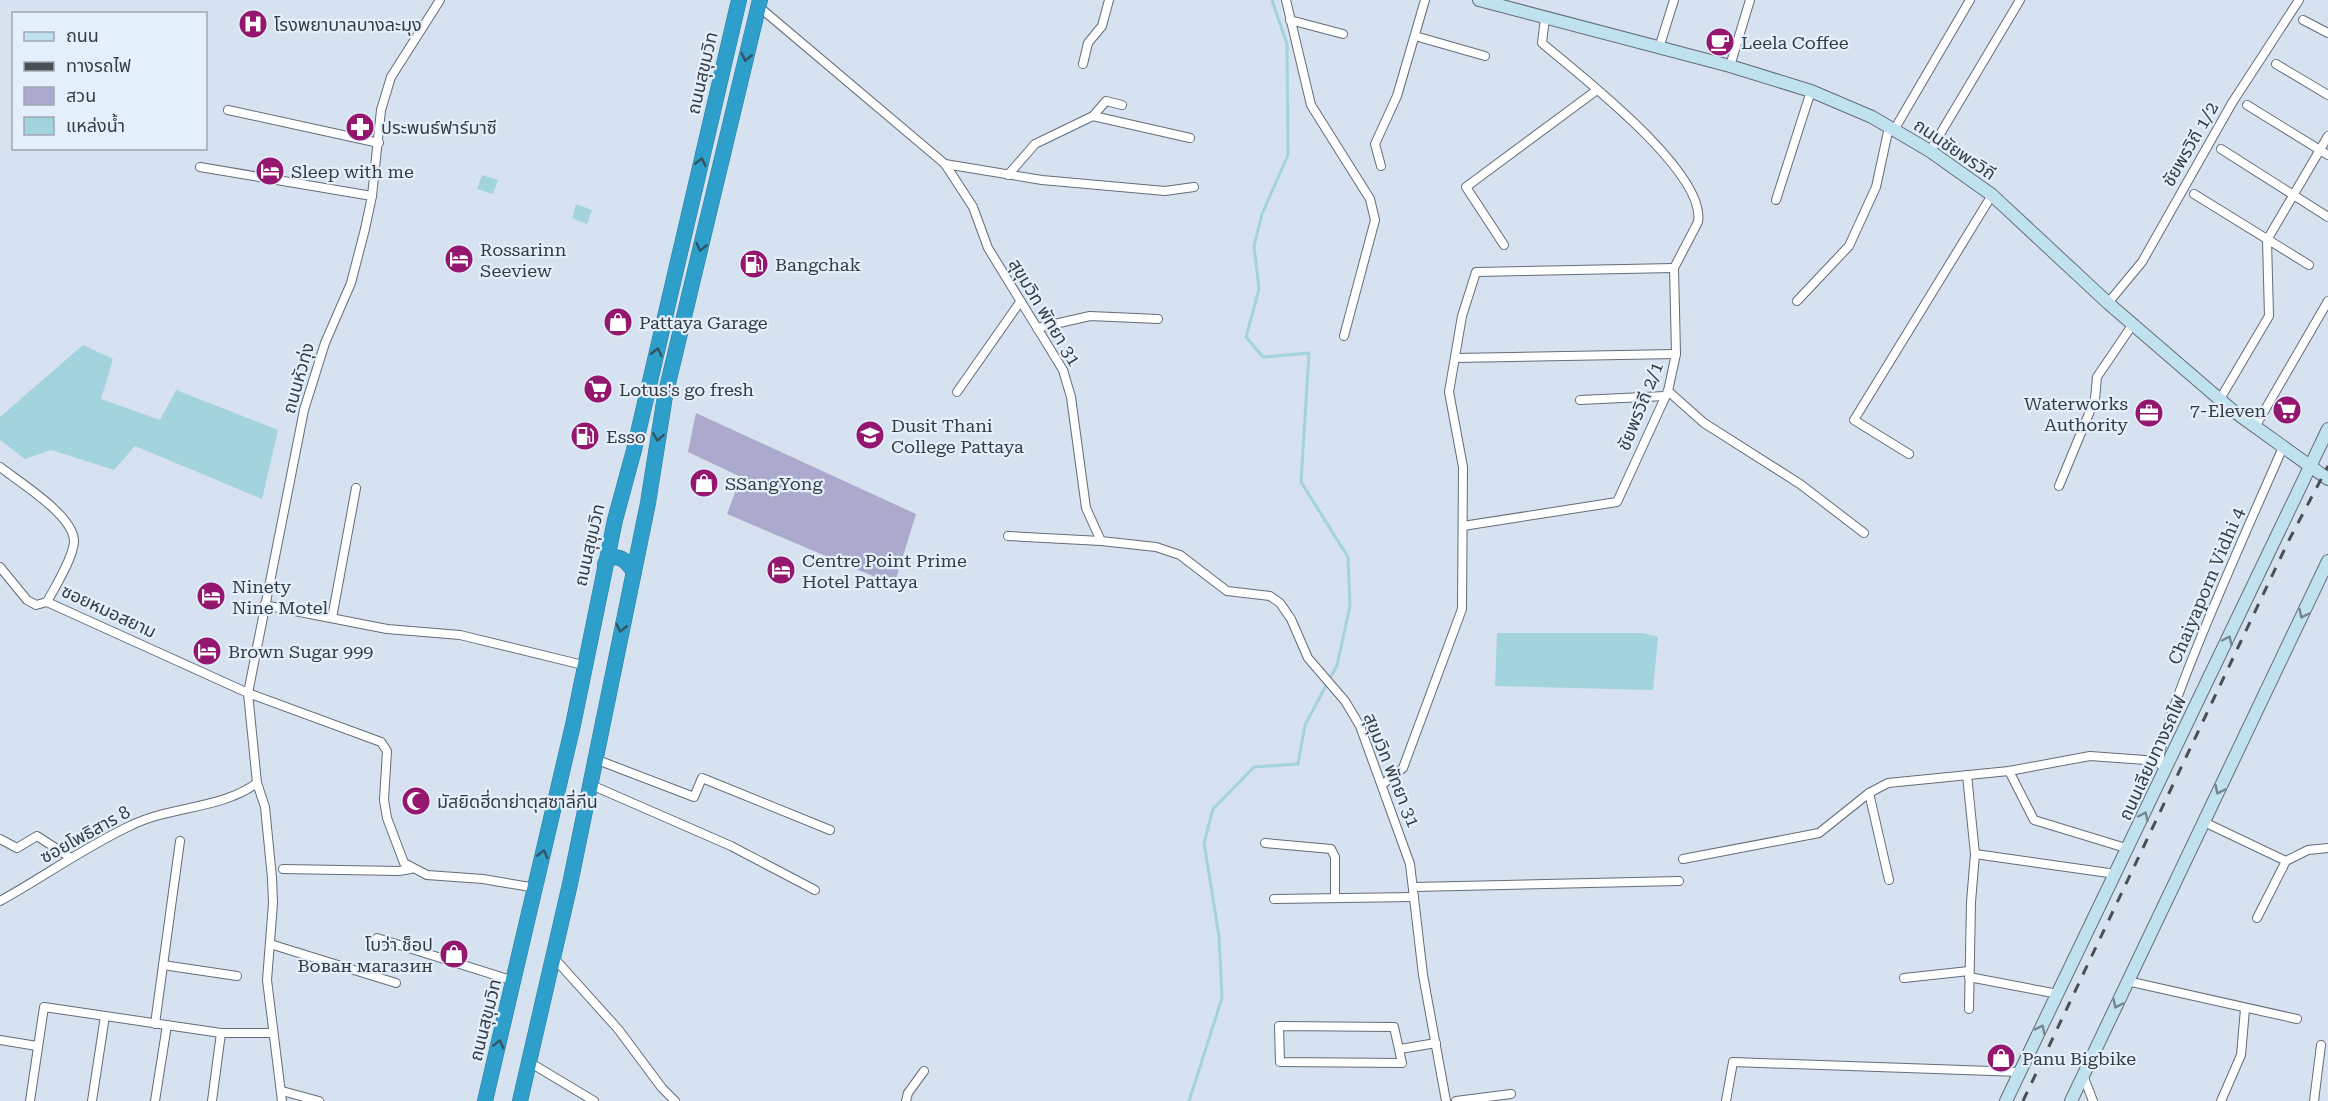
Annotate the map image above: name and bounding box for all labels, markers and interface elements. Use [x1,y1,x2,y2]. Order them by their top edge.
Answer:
hospital icon: โรงพยาบาลบางละมุง [237,8,269,40]
legend [12,12,207,150]
place label: โรงพยาบาลบางละมุง [274,14,422,36]
text: ถนน [66,25,99,46]
cafe icon: Leela Coffee [1704,26,1736,58]
street label: ถนนสุขุมวิท [682,30,723,116]
place label: Leela Coffee [1741,32,1849,53]
one-way arrow [740,52,753,62]
text: ทางรถไฟ [66,55,131,76]
text: สวน [66,85,96,106]
street label: ชัยพรวิถี 1/2 [2157,98,2223,190]
pharmacy icon: ประพนธ์ฟาร์มาซี [344,111,376,143]
text: แหล่งน้ำ [66,113,125,136]
street label: ถนนชัยพรวิถี [1910,114,2000,184]
place label: ประพนธ์ฟาร์มาซี [381,117,497,138]
hotel icon: Sleep with me [254,155,286,187]
one-way arrow [694,158,707,168]
place label: Sleep with me [291,161,414,182]
place label: Rossarinn Seeview [480,239,567,281]
one-way arrow [695,241,708,251]
hotel icon: Rossarinn Seeview [443,243,475,275]
fuel station icon: Bangchak [738,248,770,280]
place label: Bangchak [775,254,861,275]
street label: สุขุมวิท พัทยา 31 [1004,254,1085,370]
shop icon: Pattaya Garage [602,306,634,338]
place label: Pattaya Garage [639,312,768,333]
street label: ถนนหัวทุ่ง [278,340,319,416]
one-way arrow [649,347,662,357]
street label: ชัยพรวิถี 2/1 [1613,359,1667,453]
supermarket icon: Lotus's go fresh [582,373,614,405]
place label: Lotus's go fresh [619,379,754,400]
place label: Waterworks Authority [2024,393,2128,435]
supermarket icon: 7-Eleven [2271,394,2303,426]
office icon: Waterworks Authority [2133,397,2165,429]
place label: 7-Eleven [2190,400,2266,421]
place label: Dusit Thani College Pattaya [891,415,1024,457]
school or university icon: Dusit Thani College Pattaya [854,419,886,451]
fuel station icon: Esso [569,420,601,452]
place label: Esso [606,426,646,447]
one-way arrow [653,432,665,441]
shop icon: SSangYong [688,467,720,499]
place label: SSangYong [725,473,823,494]
street label: ถนนสุขุมวิท [569,502,610,588]
street label: Chaiyaporn Vidhi 4 [2163,504,2249,668]
place label: Centre Point Prime Hotel Pattaya [802,550,967,592]
hotel icon: Centre Point Prime Hotel Pattaya [765,554,797,586]
place label: Ninety Nine Motel [232,576,328,618]
street label: ซอยหมอสยาม [58,580,160,642]
hotel icon: Ninety Nine Motel [195,580,227,612]
one-way arrow [2298,607,2310,618]
one-way arrow [615,623,628,633]
hotel icon: Brown Sugar 999 [191,635,223,667]
one-way arrow [2220,635,2232,646]
place label: Brown Sugar 999 [228,641,373,662]
street label: ถนนเลียบทางรถไฟ [2114,692,2190,824]
street label: สุขุมวิท พัทยา 31 [1359,710,1425,831]
one-way arrow [2214,783,2226,794]
mosque icon: มัสยิดฮี่ดาย่าตุสซาลี่กีน [400,785,432,817]
place label: มัสยิดฮี่ดาย่าตุสซาลี่กีน [437,789,598,813]
street label: ซอยโพธิสาร 8 [36,801,134,867]
one-way arrow [2137,812,2149,823]
one-way arrow [536,849,549,859]
place label: โบว่า ช็อป Вован магазин [297,934,433,976]
shop icon: โบว่า ช็อป Вован магазин [438,938,470,970]
street label: ถนนสุขุมวิท [465,977,506,1063]
one-way arrow [2112,997,2124,1008]
one-way arrow [2033,1025,2045,1036]
one-way arrow [491,1039,504,1049]
shop icon: Panu Bigbike [1985,1042,2017,1074]
place label: Panu Bigbike [2022,1048,2136,1069]

